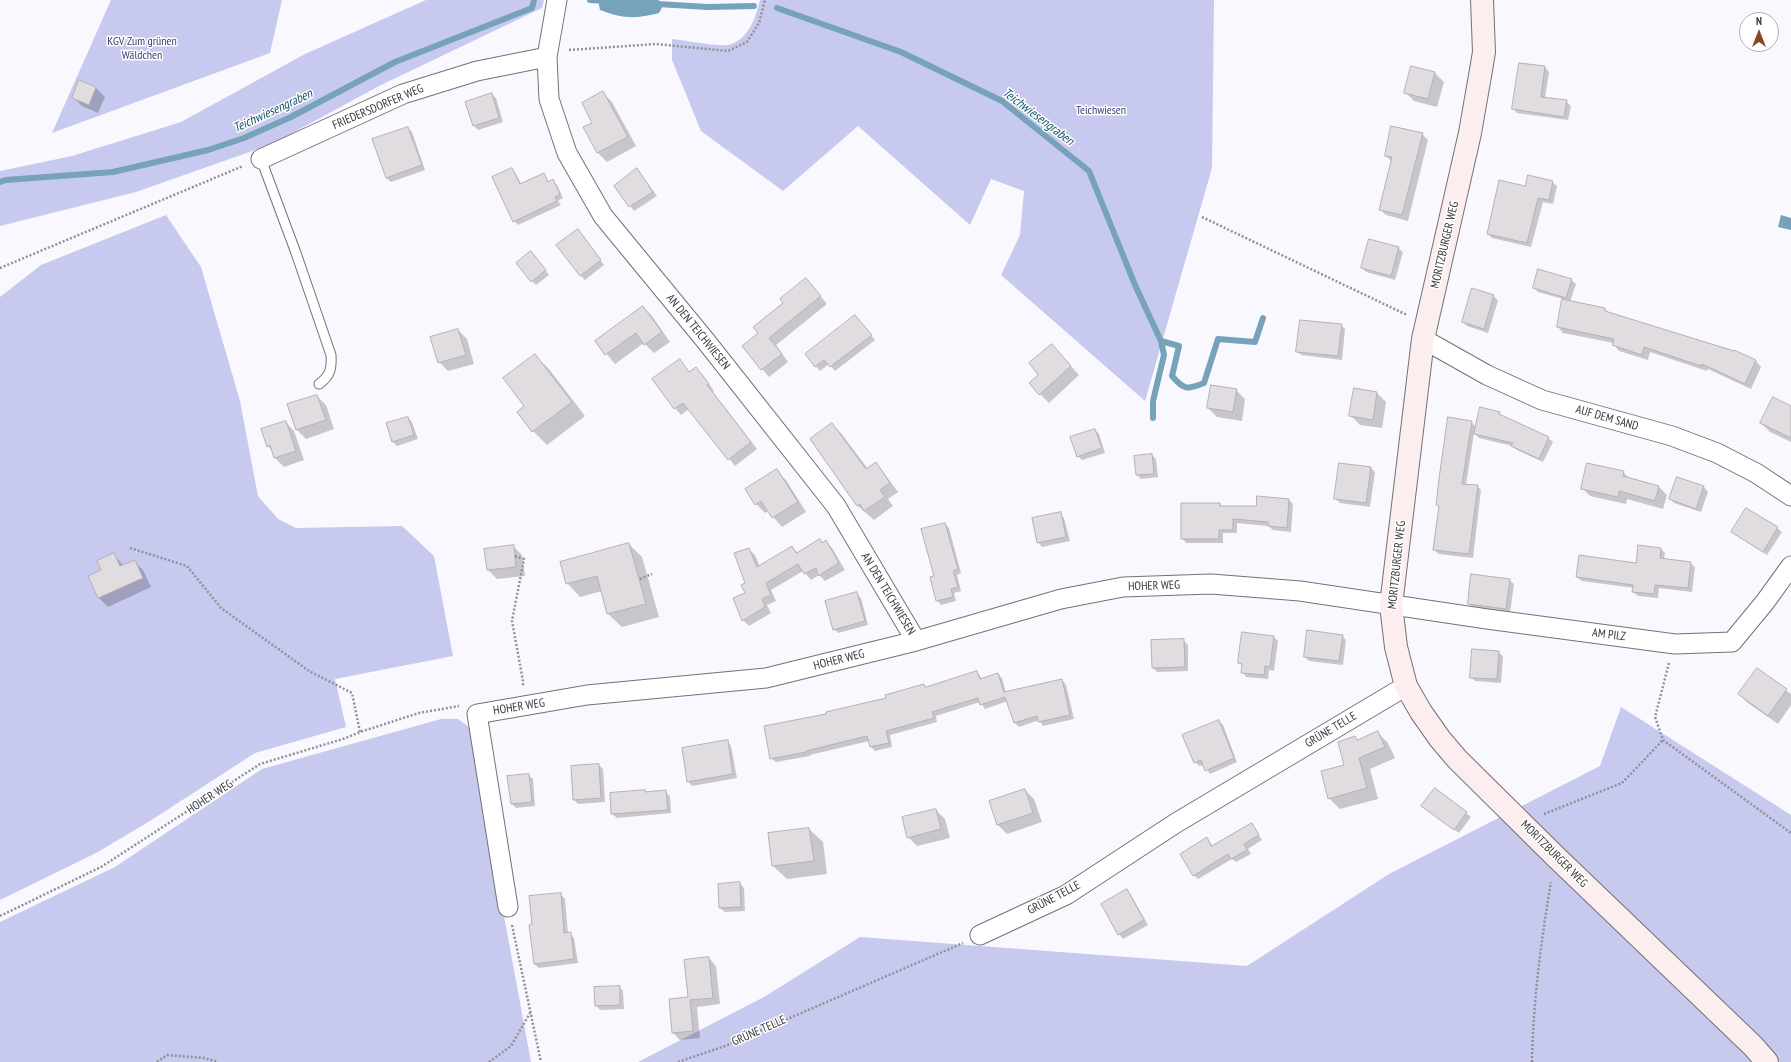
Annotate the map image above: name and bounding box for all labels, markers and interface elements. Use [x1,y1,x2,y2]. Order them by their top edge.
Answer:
north arrow [1739,12,1779,52]
text: N [1756,14,1762,28]
park label: KGV Zum grünen Wäldchen [107,35,177,63]
street label: FRIEDERSDORFER WEG [330,81,426,133]
water label: Teichwiesengraben [999,85,1077,149]
water label: Teichwiesengraben [231,86,315,136]
park label: Teichwiesen [1076,104,1126,118]
street label: MORITZBURGER WEG [1428,200,1462,290]
street label: AN DEN TEICHWIESEN [663,291,733,373]
street label: AUF DEM SAND [1574,402,1640,434]
street label: MORITZBURGER WEG [1385,520,1409,610]
street label: AN DEN TEICHWIESEN [858,550,918,638]
street label: HOHER WEG [1128,578,1180,594]
street label: AM PILZ [1591,626,1627,644]
street label: HOHER WEG [812,647,866,673]
street label: HOHER WEG [492,696,546,718]
street label: GRÜNE TELLE [1303,709,1359,751]
street label: HOHER WEG [184,777,236,817]
street label: MORITZBURGER WEG [1517,817,1591,891]
street label: GRÜNE TELLE [1025,878,1083,918]
street label: GRÜNE TELLE [730,1013,788,1049]

